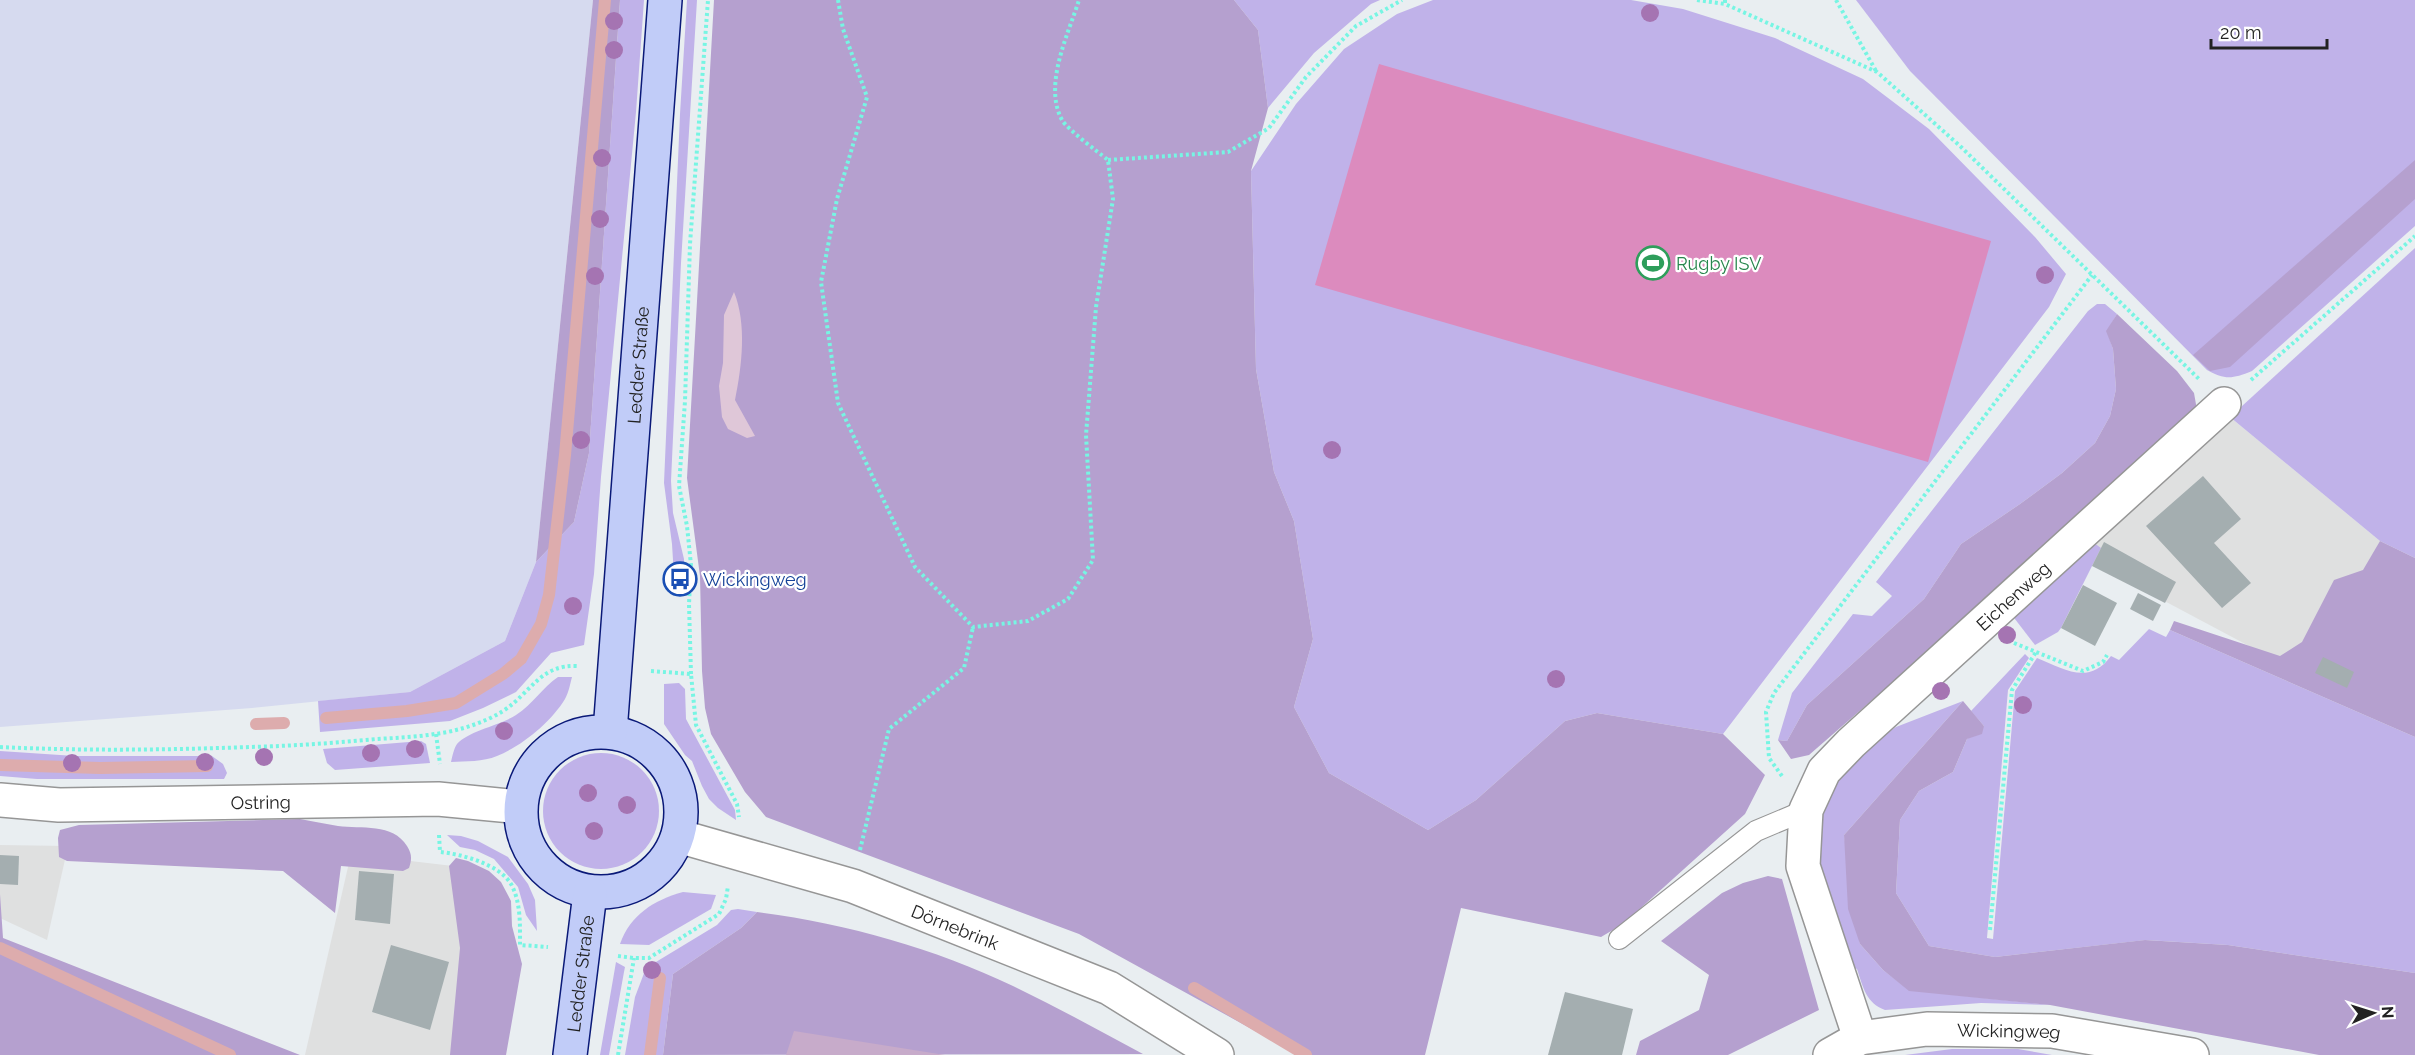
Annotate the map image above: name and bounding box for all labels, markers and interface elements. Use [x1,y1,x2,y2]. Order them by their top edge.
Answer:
scale bar [2211,12,2326,50]
text: 20 m [2220,22,2262,43]
sports icon: Rugby ISV [1635,245,1671,281]
place label: Rugby ISV [1676,253,1761,274]
street label: Ledder Straße [623,305,652,425]
street label: Eichenweg [1972,557,2054,635]
bus stop icon: Wickingweg [662,561,698,597]
place label: Wickingweg [703,569,807,590]
street label: Ostring [231,791,291,813]
street label: Dörnebrink [908,900,1002,954]
street label: Ledder Straße [562,913,598,1033]
north arrow [2343,983,2403,1043]
text: N [2378,1006,2397,1019]
street label: Wickingweg [1957,1019,2062,1043]

